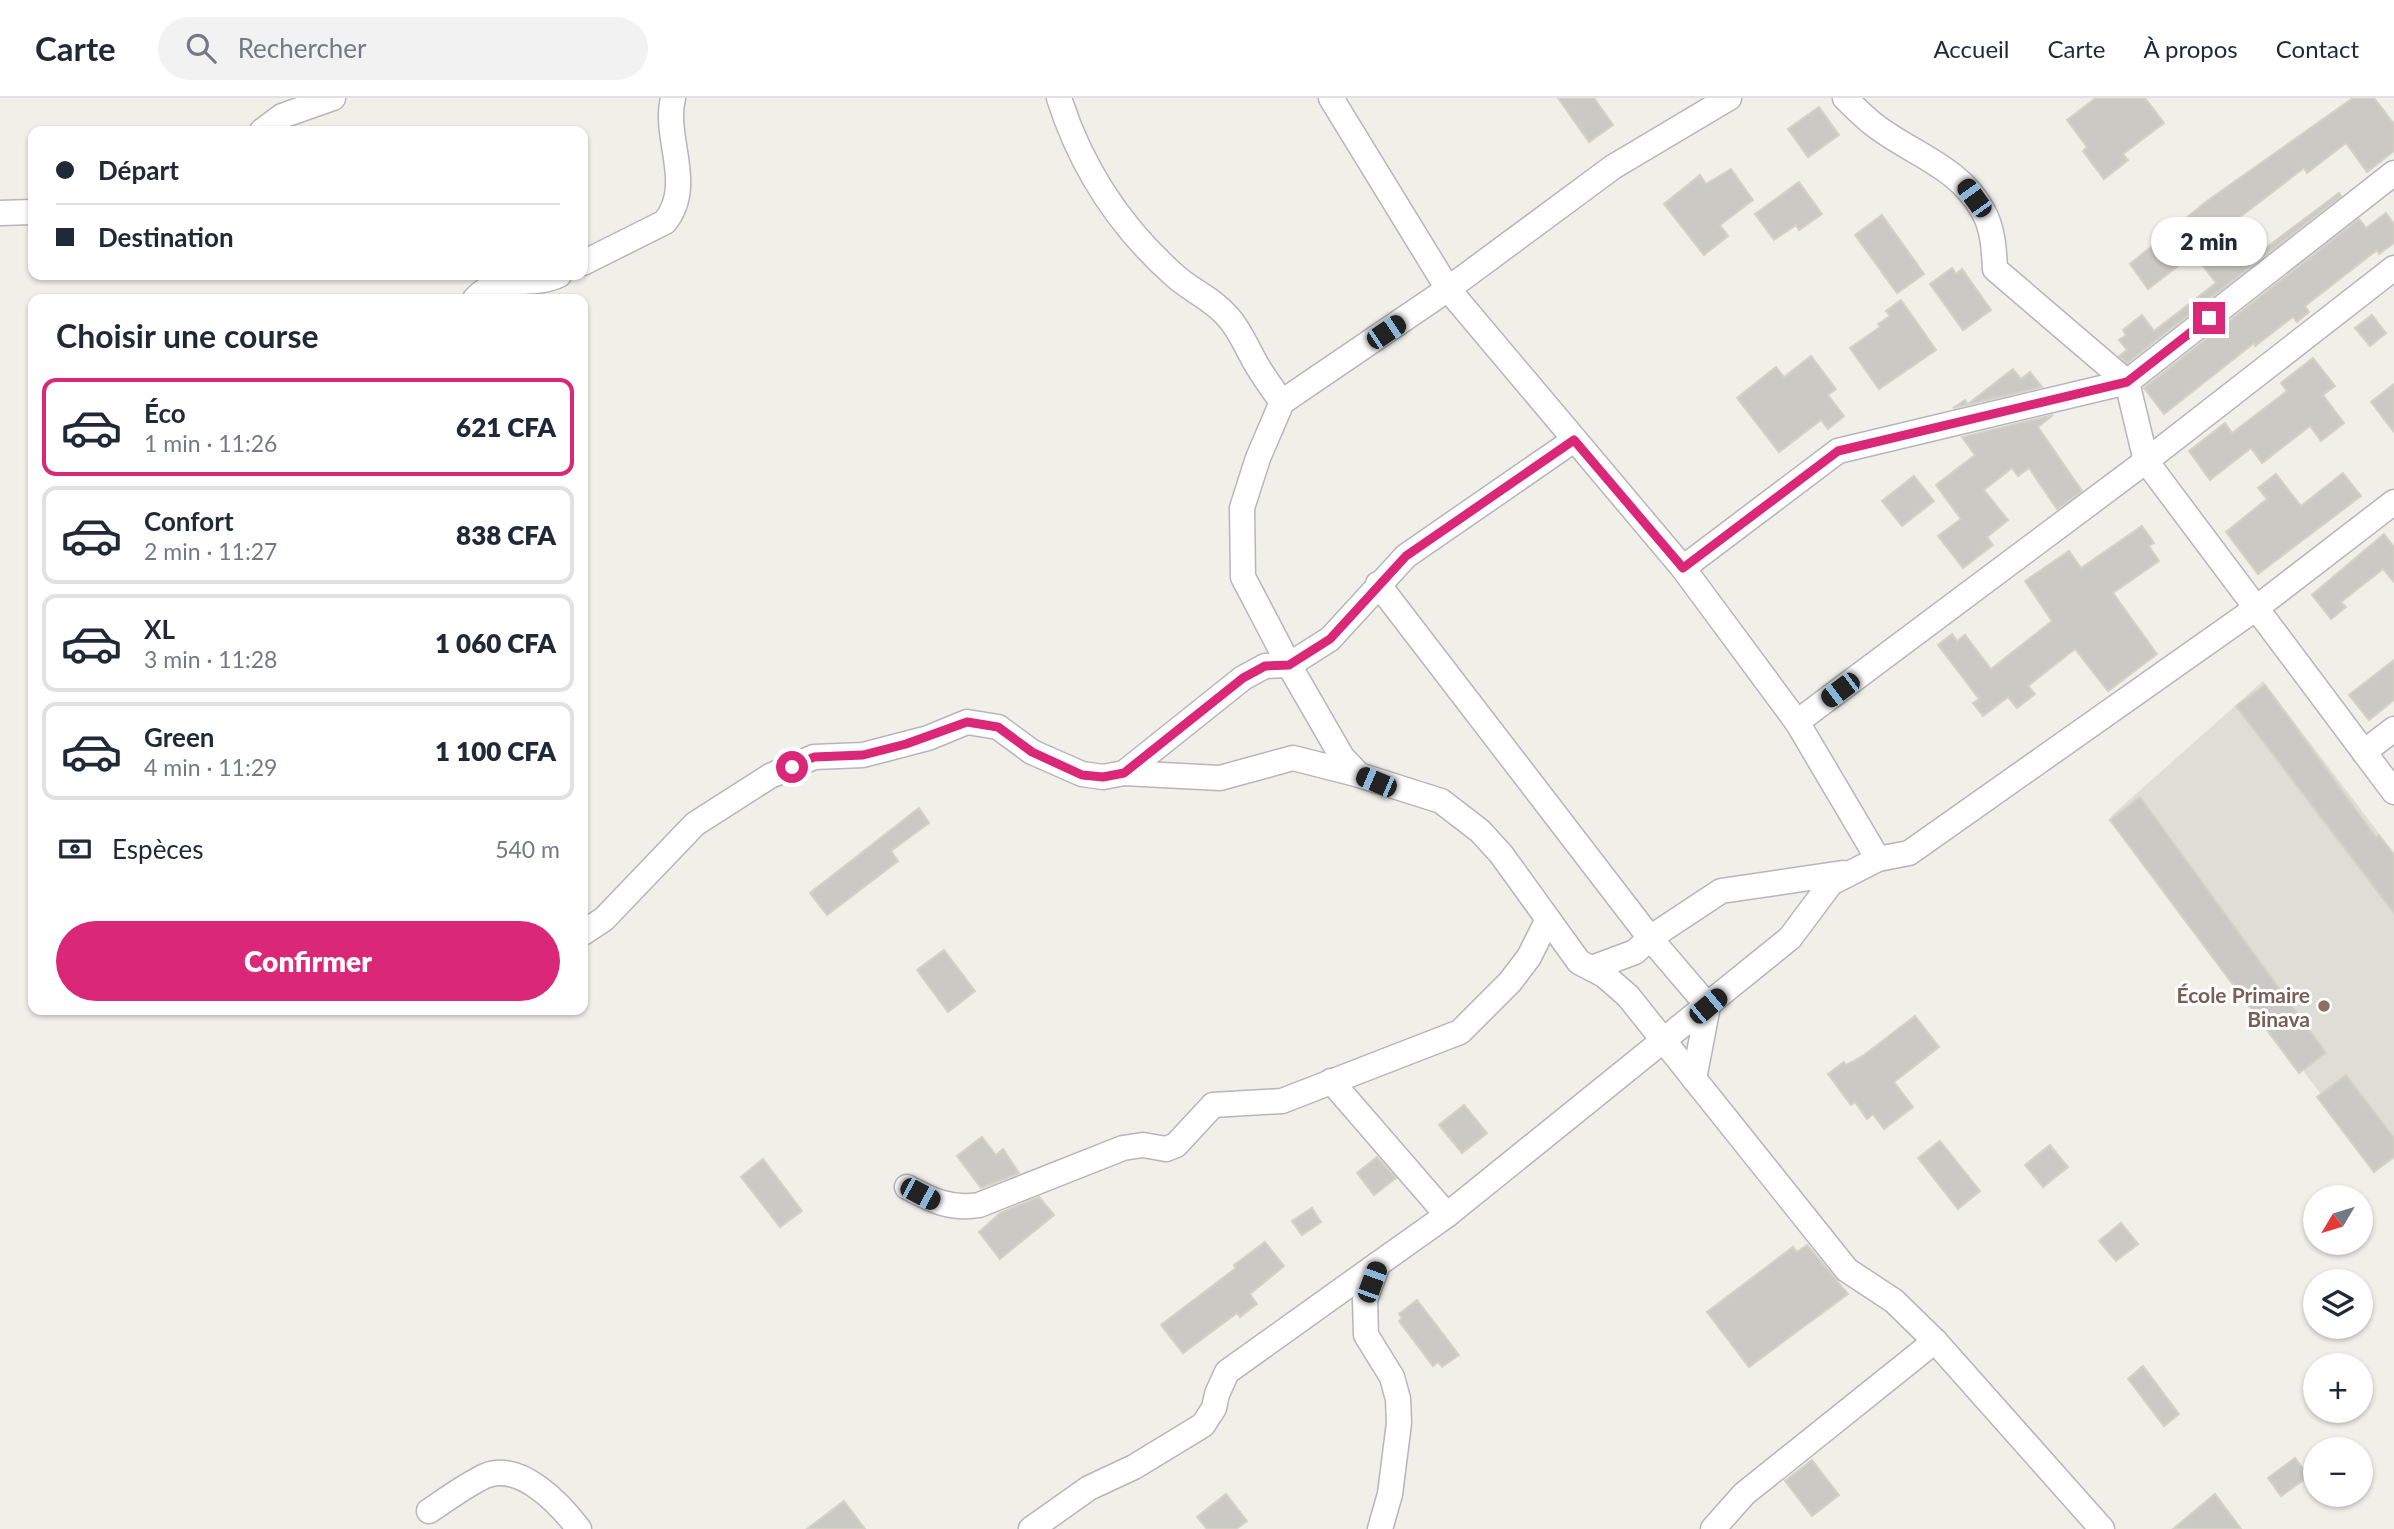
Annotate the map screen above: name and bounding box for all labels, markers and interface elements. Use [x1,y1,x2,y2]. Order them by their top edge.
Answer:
search box [158,17,648,80]
text: Carte [35,28,116,68]
icon: search [182,29,220,67]
text: Rechercher [238,32,367,64]
text: Accueil [1933,34,2009,63]
text: Carte [2047,34,2105,63]
text: À propos [2143,34,2238,63]
text: Contact [2276,34,2359,63]
text: Départ [98,154,179,186]
car [1954,175,1995,221]
callout: 2 min [2151,216,2267,266]
text: Destination [98,221,234,253]
text: 2 min [2180,227,2238,255]
route end [2193,302,2225,334]
car [1363,312,1410,352]
text: Choisir une course [56,316,319,355]
icon: car [60,396,123,459]
text: Éco [144,397,186,429]
text: 621 CFA [456,411,556,443]
text: 1 min · 11:26 [144,429,277,457]
icon: car [60,504,123,567]
text: Confort [144,505,234,537]
text: 838 CFA [456,519,556,551]
text: 2 min · 11:27 [144,537,277,565]
icon: car [60,612,123,675]
text: XL [144,613,175,645]
text: 1 060 CFA [435,627,556,659]
text: 3 min · 11:28 [144,645,277,673]
car [1817,669,1864,711]
icon: car [60,720,123,783]
text: Green [144,721,214,753]
text: 1 100 CFA [435,735,556,767]
route start [776,751,808,783]
text: 4 min · 11:29 [144,753,277,781]
car [1353,764,1400,800]
icon: cash [56,830,94,868]
text: Espèces [112,833,204,865]
text: 540 m [495,835,560,863]
button: Confirmer [56,921,560,1001]
place label: École Primaire Binava [2177,982,2310,1031]
car [1686,984,1731,1028]
marker: École Primaire Binava [2316,998,2332,1014]
car [897,1175,944,1213]
north arrow [2303,1185,2373,1255]
map controls [2303,1185,2373,1507]
car [1355,1259,1390,1305]
button: layers [2303,1269,2373,1339]
button: + [2303,1353,2373,1423]
button: − [2303,1437,2373,1507]

